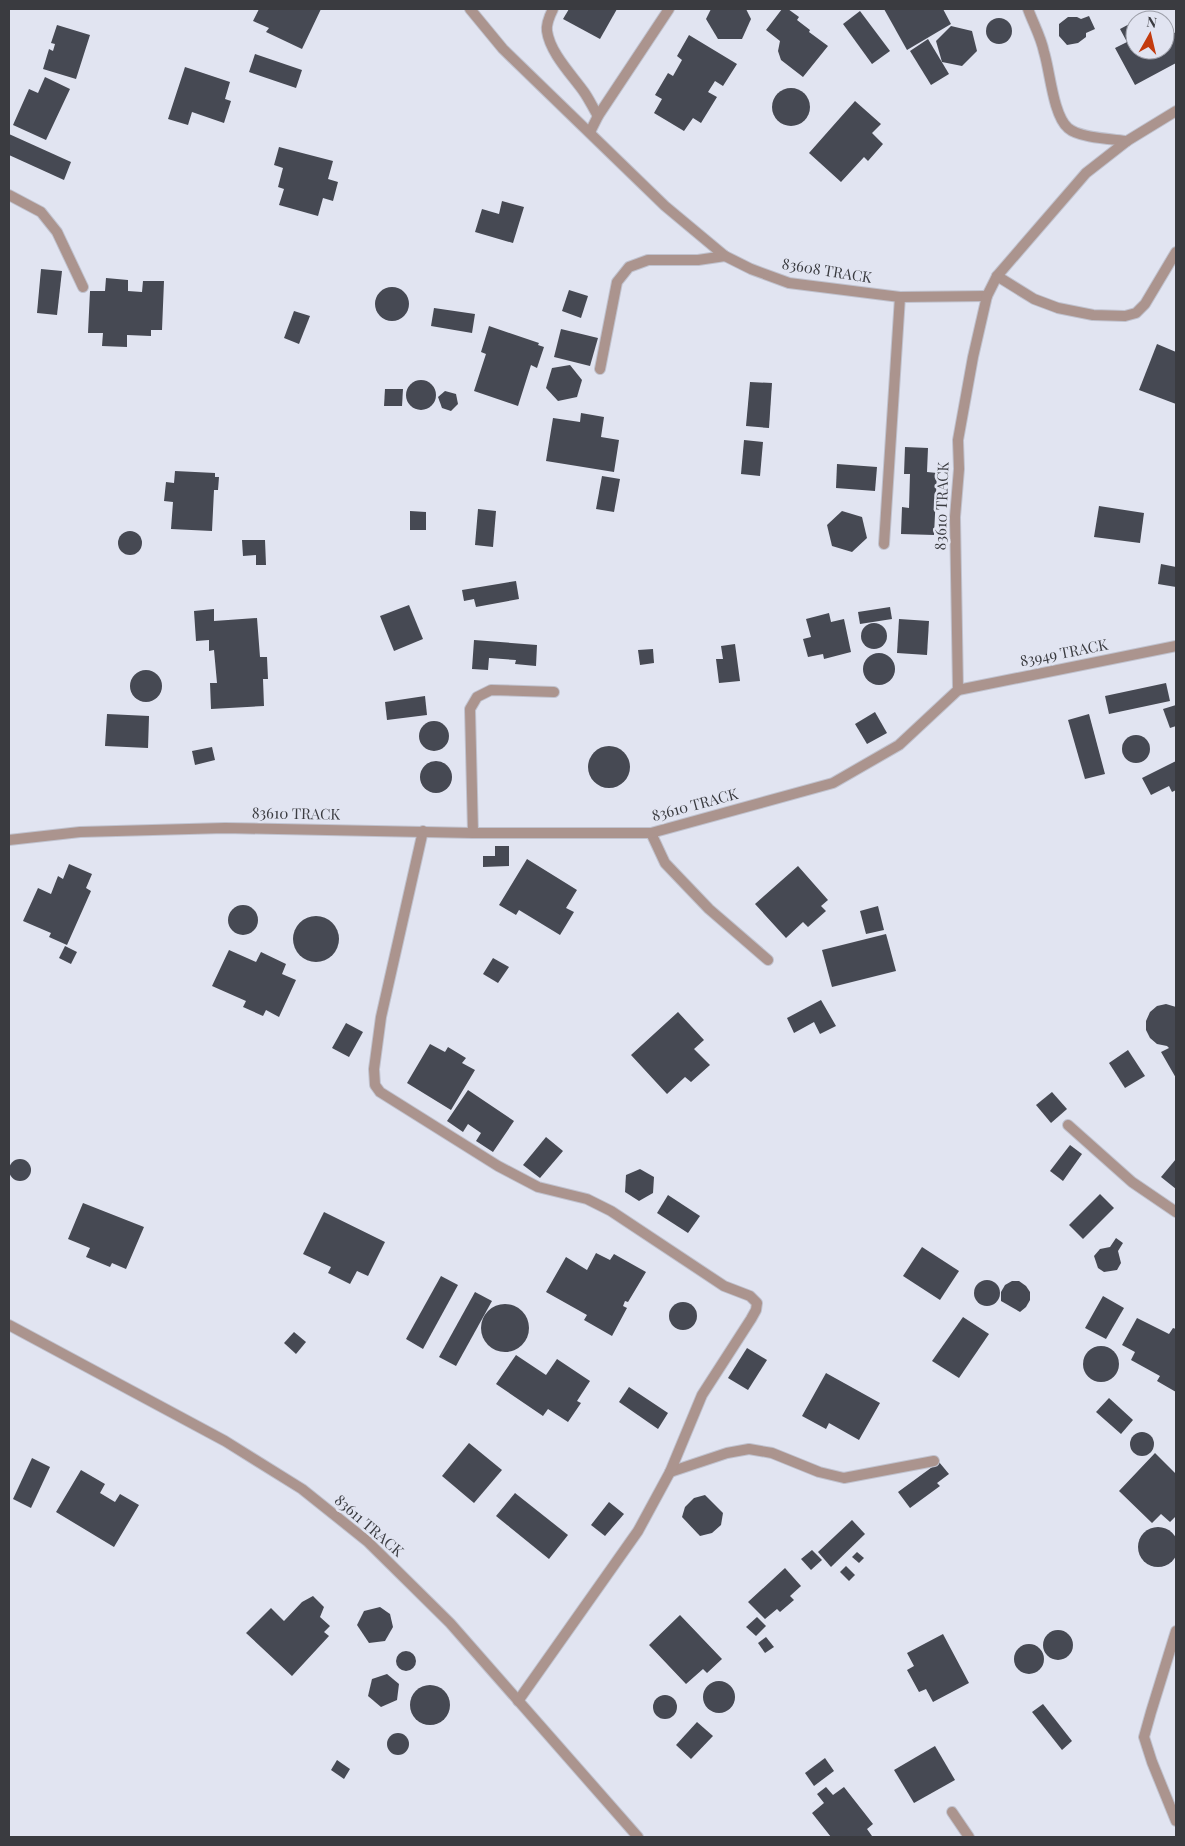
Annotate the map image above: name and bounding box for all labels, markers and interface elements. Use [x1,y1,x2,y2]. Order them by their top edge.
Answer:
north arrow [1125,10,1175,60]
text: N [1146,12,1158,32]
street label: 83608 TRACK [781,253,874,287]
street label: 83610 TRACK [929,461,953,551]
street label: 83949 TRACK [1018,634,1110,670]
street label: 83610 TRACK [649,783,740,825]
street label: 83610 TRACK [252,802,341,824]
street label: 83611 TRACK [331,1490,408,1561]

